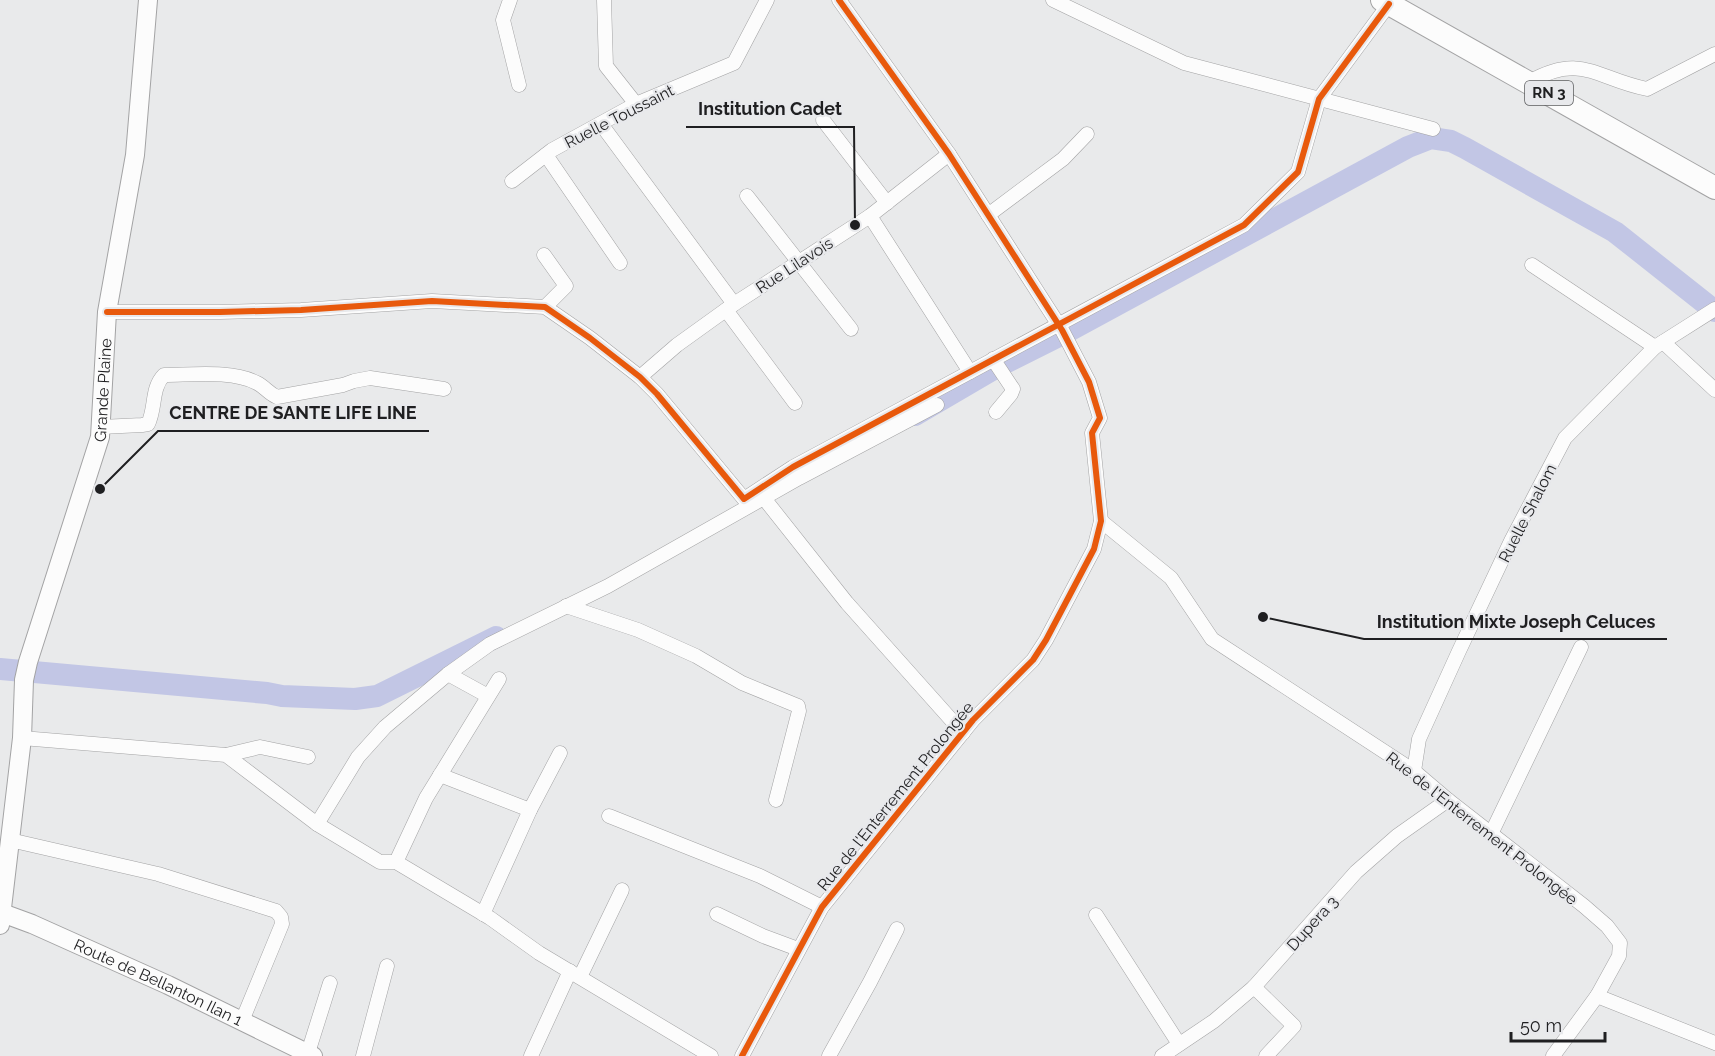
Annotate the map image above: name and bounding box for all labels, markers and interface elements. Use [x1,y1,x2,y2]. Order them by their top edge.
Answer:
street label: Ruelle Toussaint [561,80,678,152]
road number: RN 3 [1525,81,1573,105]
callout: Institution Cadet [686,91,854,127]
text: Institution Cadet [698,98,842,119]
street label: Rue Lilavois [752,233,837,297]
street label: Grande Plaine [91,338,116,442]
callout: CENTRE DE SANTE LIFE LINE [158,395,429,431]
text: CENTRE DE SANTE LIFE LINE [169,402,417,423]
street label: Ruelle Shalom [1495,461,1560,566]
callout: Institution Mixte Joseph Celuces [1364,603,1667,639]
text: Institution Mixte Joseph Celuces [1377,611,1655,632]
street label: Rue de l'Enterrement Prolongée [813,698,977,895]
street label: Rue de l'Enterrement Prolongée [1382,748,1581,909]
street label: Dupera 3 [1283,892,1342,955]
street label: Route de Bellanton Ilan 1 [71,935,246,1030]
scale bar [1511,1005,1606,1043]
text: 50 m [1520,1015,1562,1036]

